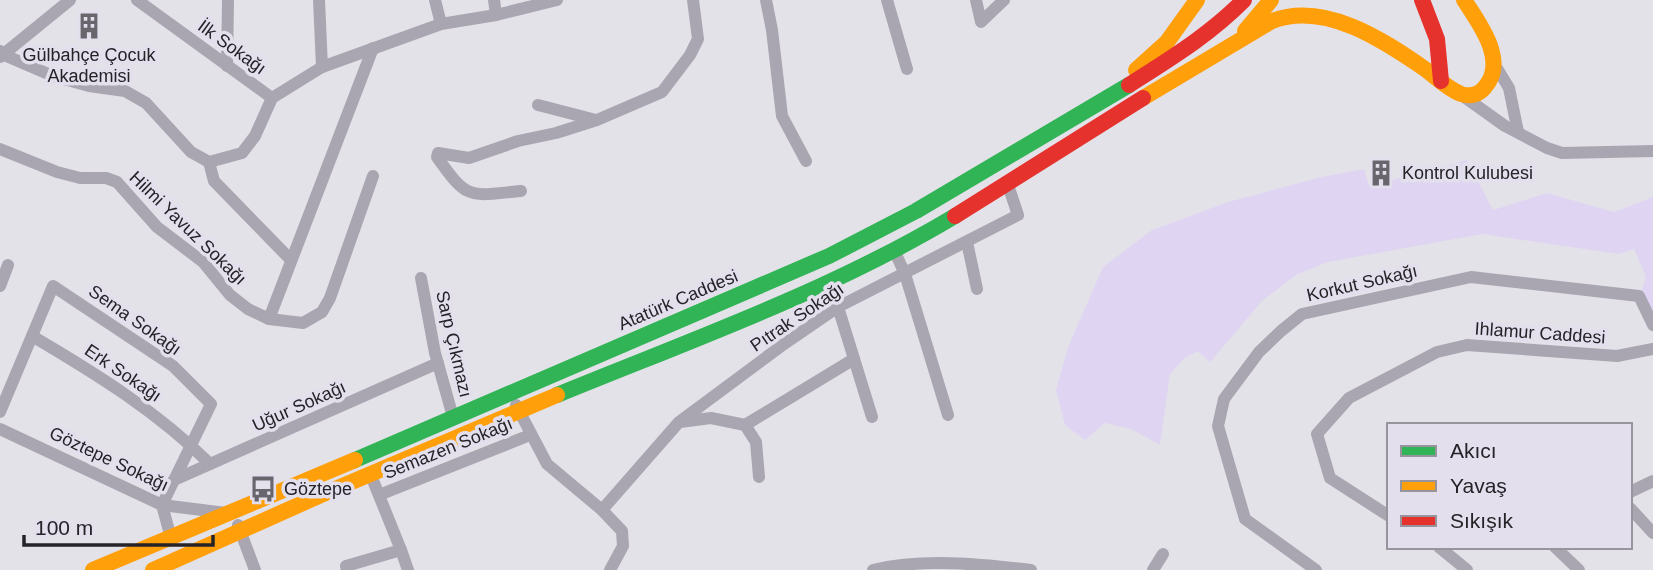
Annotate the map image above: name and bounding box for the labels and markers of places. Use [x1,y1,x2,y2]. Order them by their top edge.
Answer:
building icon: Gülbahçe Çocuk Akademisi [74,11,104,41]
place label: Gülbahçe Çocuk Akademisi [22,45,157,86]
building icon: Kontrol Kulubesi [1366,158,1396,188]
place label: Kontrol Kulubesi [1402,163,1533,183]
bus stop icon: Göztepe [248,474,278,504]
place label: Göztepe [284,479,352,499]

